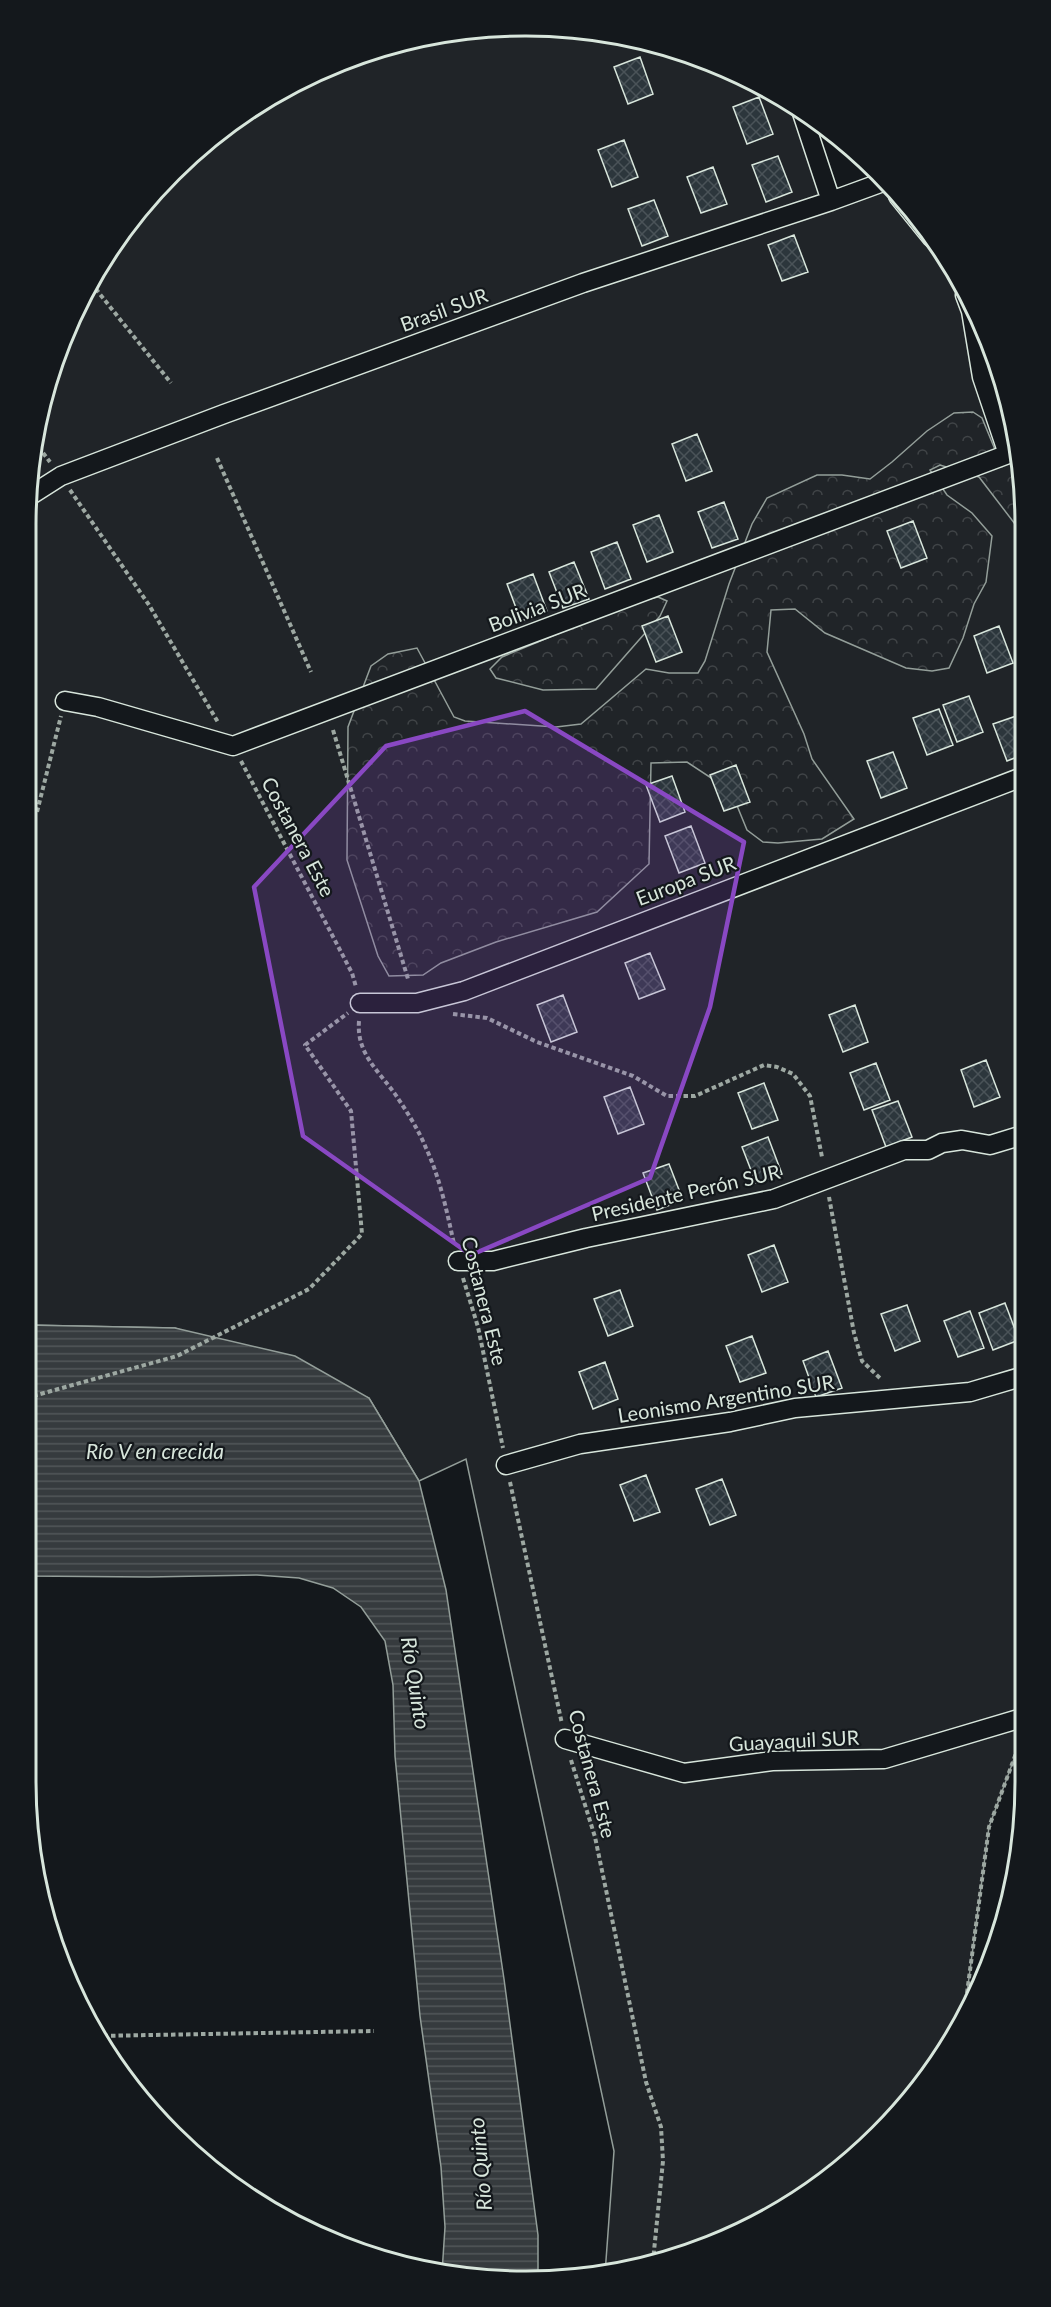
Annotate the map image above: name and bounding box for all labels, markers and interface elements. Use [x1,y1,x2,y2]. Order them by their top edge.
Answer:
street label: Brasil SUR [397,282,491,336]
street label: Bolivia SUR [485,577,589,637]
street label: Costanera Este [257,773,340,900]
street label: Europa SUR [632,850,739,910]
street label: Presidente Perón SUR [589,1159,783,1225]
street label: Costanera Este [457,1234,513,1368]
street label: Leonismo Argentino SUR [616,1369,836,1427]
water label: Río V en crecida [86,1438,224,1463]
water label: Río Quinto [397,1635,436,1731]
street label: Costanera Este [564,1707,622,1841]
street label: Guayaquil SUR [728,1725,860,1755]
water label: Río Quinto [463,2116,496,2212]

